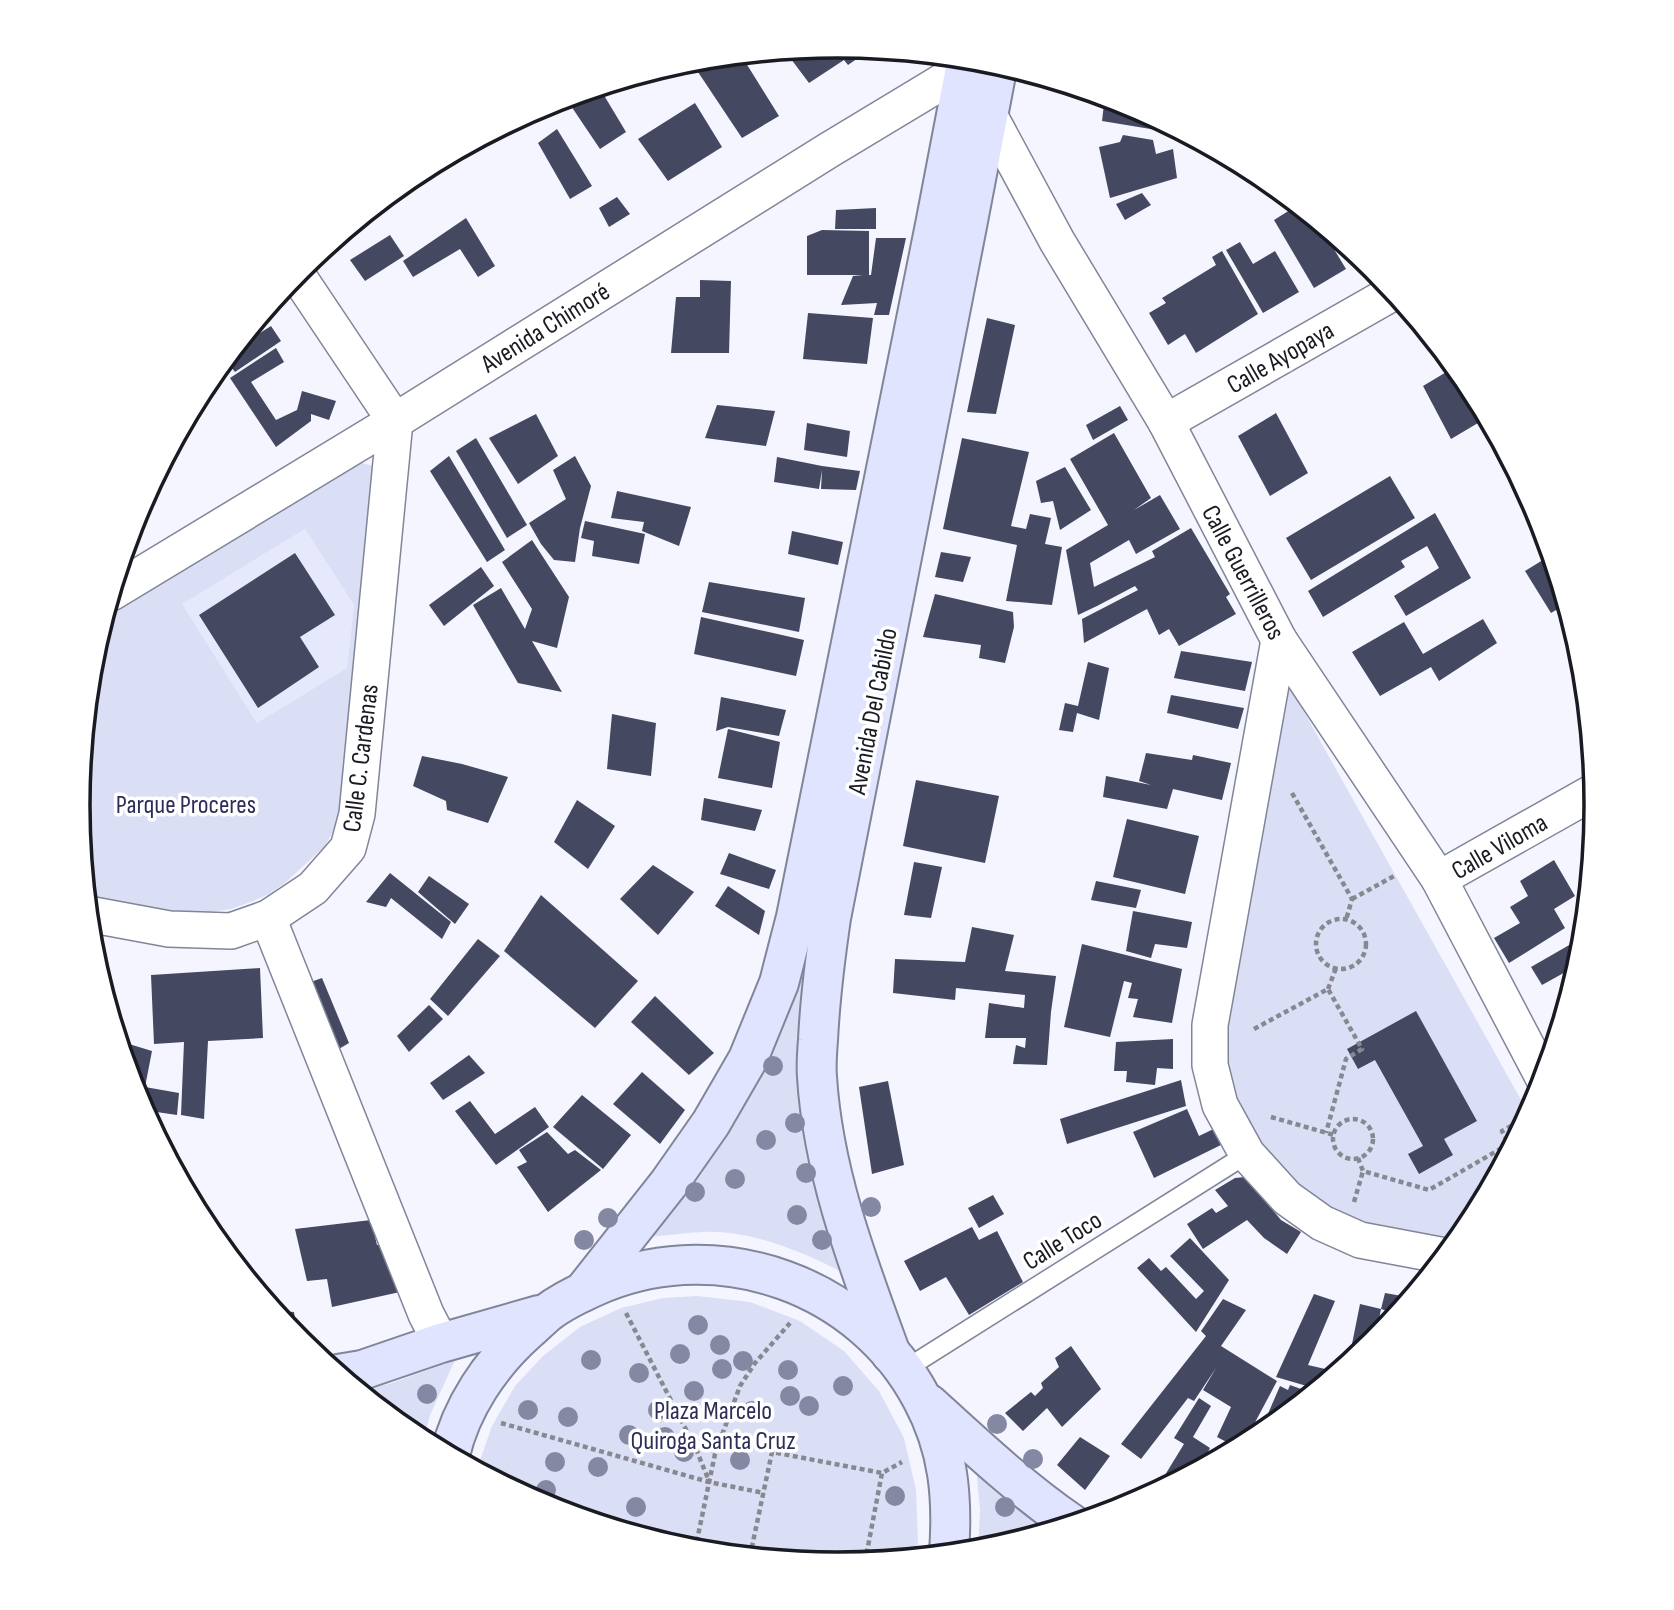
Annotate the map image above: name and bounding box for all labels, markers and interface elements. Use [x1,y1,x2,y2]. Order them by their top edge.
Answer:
street label: Avenida Chimoré [475,277,616,381]
street label: Calle Ayopaya [1222,315,1340,401]
street label: Calle Guerrilleros [1194,500,1291,645]
street label: Avenida Del Cabildo [842,626,905,798]
street label: Calle C. Cardenas [337,682,386,834]
park label: Parque Proceres [116,790,256,821]
street label: Calle Viloma [1446,808,1553,887]
street label: Calle Toco [1018,1205,1108,1278]
park label: Plaza Marcelo Quiroga Santa Cruz [630,1396,796,1457]

